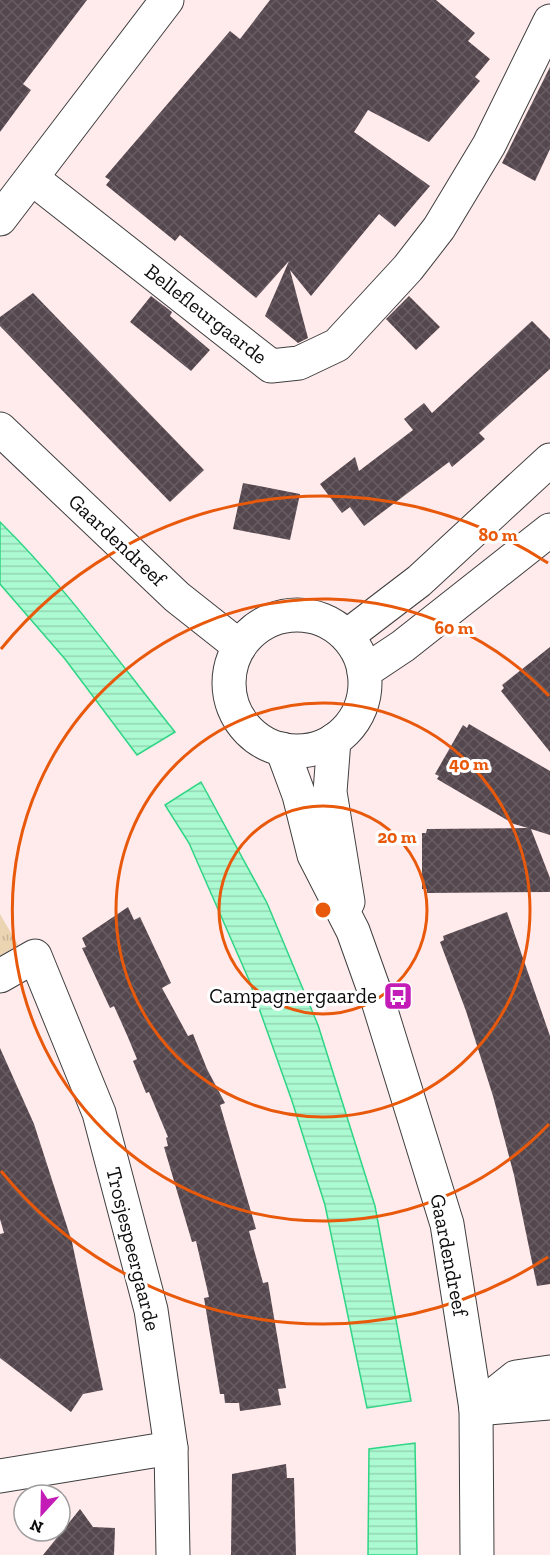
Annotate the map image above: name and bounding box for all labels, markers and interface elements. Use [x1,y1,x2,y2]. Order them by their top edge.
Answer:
street label: Bellefleurgaarde [140,258,272,369]
street label: Gaardendreef [64,488,172,592]
text: 80 m [478,524,518,546]
text: 60 m [434,617,474,639]
text: 40 m [449,753,489,775]
text: 20 m [377,826,417,848]
centre of rings [313,900,333,920]
bus stop icon: Campagnergaarde [382,980,414,1012]
place label: Campagnergaarde [209,983,377,1008]
street label: Trosjespeergaarde [100,1164,166,1334]
street label: Gaardendreef [425,1192,474,1319]
north arrow [12,1483,72,1543]
text: N [27,1515,46,1538]

